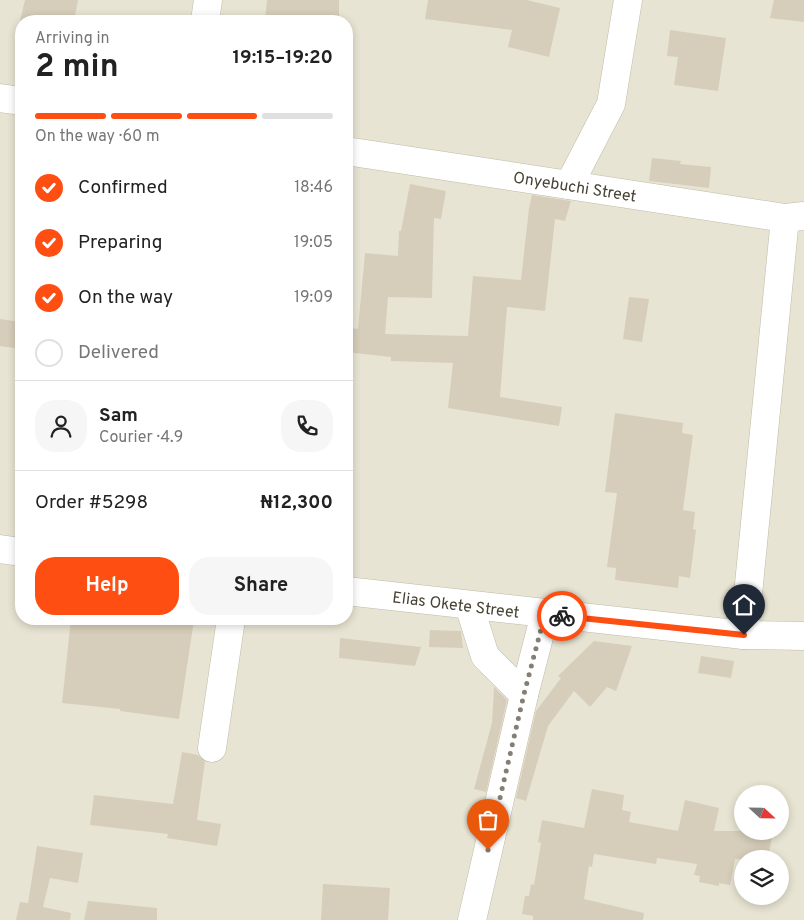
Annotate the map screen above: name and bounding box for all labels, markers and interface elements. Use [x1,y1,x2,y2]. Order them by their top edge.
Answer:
text: Arriving in [35,29,110,49]
text: 19:15–19:20 [232,46,333,70]
text: 2 min [35,48,119,88]
text: On the way · 60 m [35,127,160,147]
street label: Onyebuchi Street [512,168,638,208]
icon: check [35,174,63,202]
text: Confirmed [78,176,168,200]
text: 18:46 [294,178,333,198]
icon: check [35,229,63,257]
text: Preparing [78,231,162,255]
text: 19:05 [294,233,333,253]
icon: check [35,284,63,312]
text: On the way [78,286,173,310]
text: 19:09 [294,288,333,308]
text: Delivered [78,341,159,365]
button: person [35,400,87,452]
button: phone [281,400,333,452]
text: Sam [99,404,138,428]
text: Courier · 4.9 [99,428,183,448]
text: Order #5298 [35,491,148,515]
text: ₦12,300 [260,491,333,515]
button: Help [35,557,179,615]
button: Share [189,557,333,615]
pin [723,584,765,635]
street label: Elias Okete Street [391,588,520,624]
courier [537,591,587,641]
icon: home [730,591,758,619]
icon: bike [548,602,576,630]
north arrow [734,785,789,840]
map controls [734,785,789,905]
pin [467,799,509,850]
icon: bag [474,806,502,834]
button: layers [734,850,789,905]

